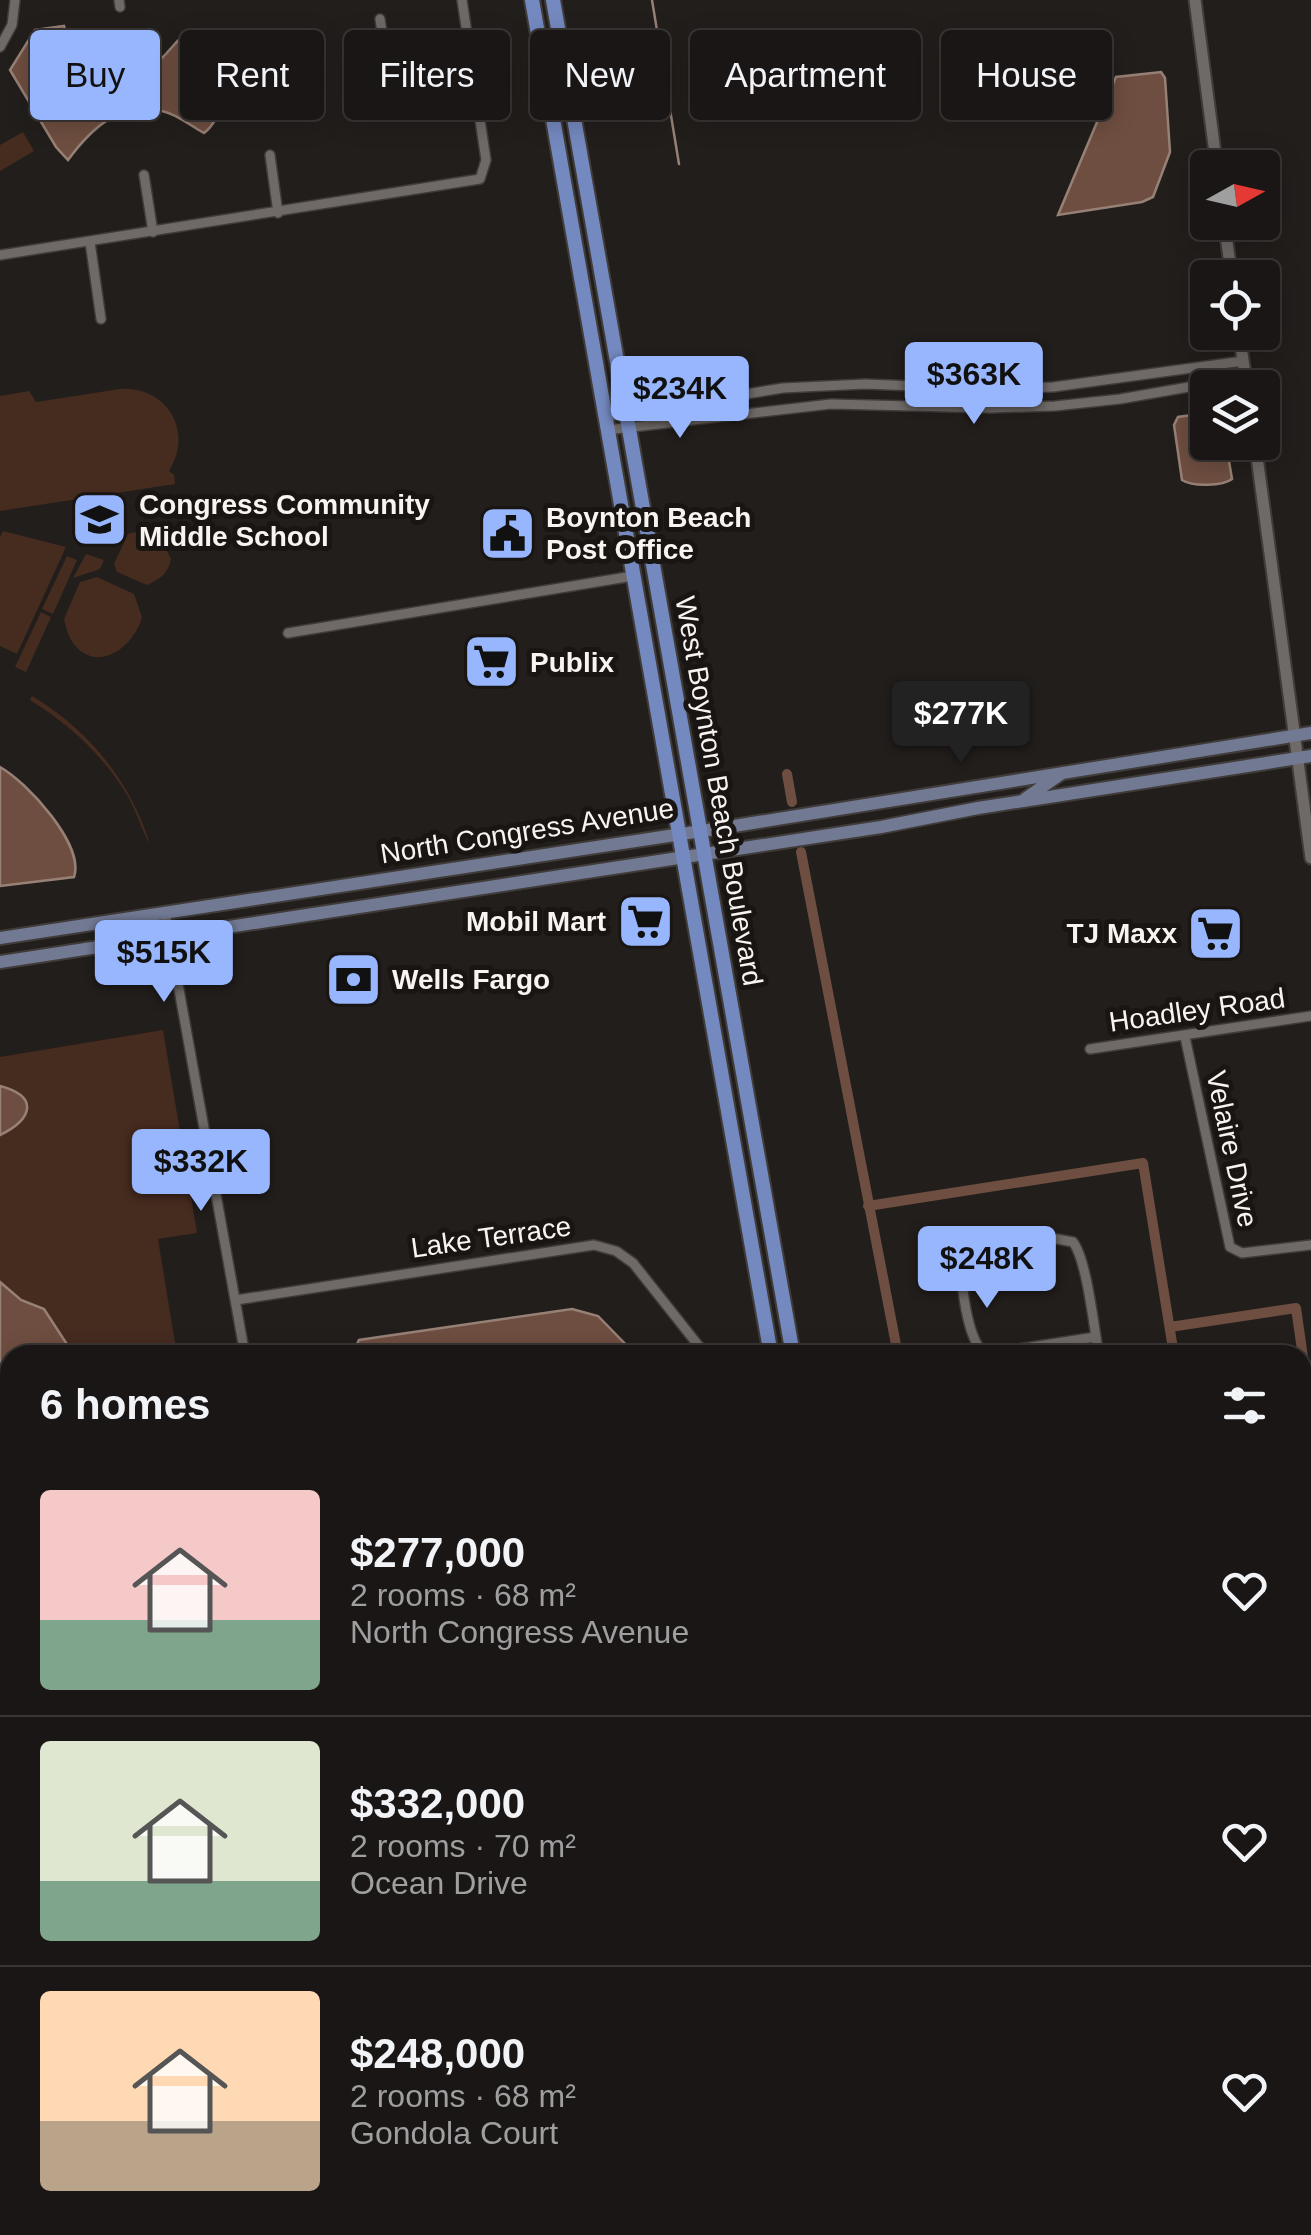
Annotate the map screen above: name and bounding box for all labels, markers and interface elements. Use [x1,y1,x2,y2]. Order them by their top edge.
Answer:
chip: Buy [30,30,160,120]
chip: Rent [180,30,324,120]
chip: Filters [344,30,510,120]
chip: New [530,30,670,120]
chip: Apartment [690,30,921,120]
chip: House [941,30,1112,120]
north arrow [1190,150,1280,240]
map controls [1190,150,1280,460]
button: locate [1190,260,1280,350]
pin: $363K [904,342,1044,427]
pin: $234K [610,356,750,441]
text: $363K [927,356,1021,392]
text: $234K [633,370,727,406]
button: layers [1190,370,1280,460]
place label: Congress Community Middle School [139,489,430,552]
school or university icon: Congress Community Middle School [70,490,130,550]
place label: Boynton Beach Post Office [546,502,751,565]
public building icon: Boynton Beach Post Office [477,503,537,563]
street label: West Boynton Beach Boulevard [669,594,769,988]
supermarket icon: Publix [461,632,521,692]
place label: Publix [530,647,614,678]
pin: $277K [891,681,1031,766]
text: $277K [914,695,1008,731]
street label: North Congress Avenue [378,792,676,870]
supermarket icon: Mobil Mart [615,891,675,951]
supermarket icon: TJ Maxx [1186,903,1246,963]
place label: Mobil Mart [466,906,606,937]
place label: TJ Maxx [1067,918,1177,949]
pin: $515K [94,920,234,1005]
text: $515K [117,934,211,970]
bank icon: Wells Fargo [323,949,383,1009]
place label: Wells Fargo [392,964,550,995]
street label: Hoadley Road [1107,982,1287,1038]
street label: Velaire Drive [1200,1068,1264,1230]
pin: $332K [131,1129,271,1214]
text: $332K [154,1143,248,1179]
street label: Lake Terrace [409,1210,573,1264]
pin: $248K [917,1226,1057,1311]
text: $248K [940,1240,1034,1276]
icon: filters [1217,1378,1272,1433]
text: 6 homes [40,1381,210,1428]
text: $277,000 [350,1529,525,1576]
icon: home [120,1530,240,1650]
icon: heart [1217,1563,1272,1618]
text: 2 rooms · 68 m² [350,1577,576,1613]
text: North Congress Avenue [350,1614,689,1650]
text: $332,000 [350,1780,525,1827]
icon: home [120,1781,240,1901]
icon: heart [1217,1814,1272,1869]
text: 2 rooms · 70 m² [350,1828,576,1864]
text: Ocean Drive [350,1865,528,1901]
text: $248,000 [350,2030,525,2077]
icon: home [120,2031,240,2151]
icon: heart [1217,2064,1272,2119]
text: 2 rooms · 68 m² [350,2078,576,2114]
text: Gondola Court [350,2115,558,2151]

